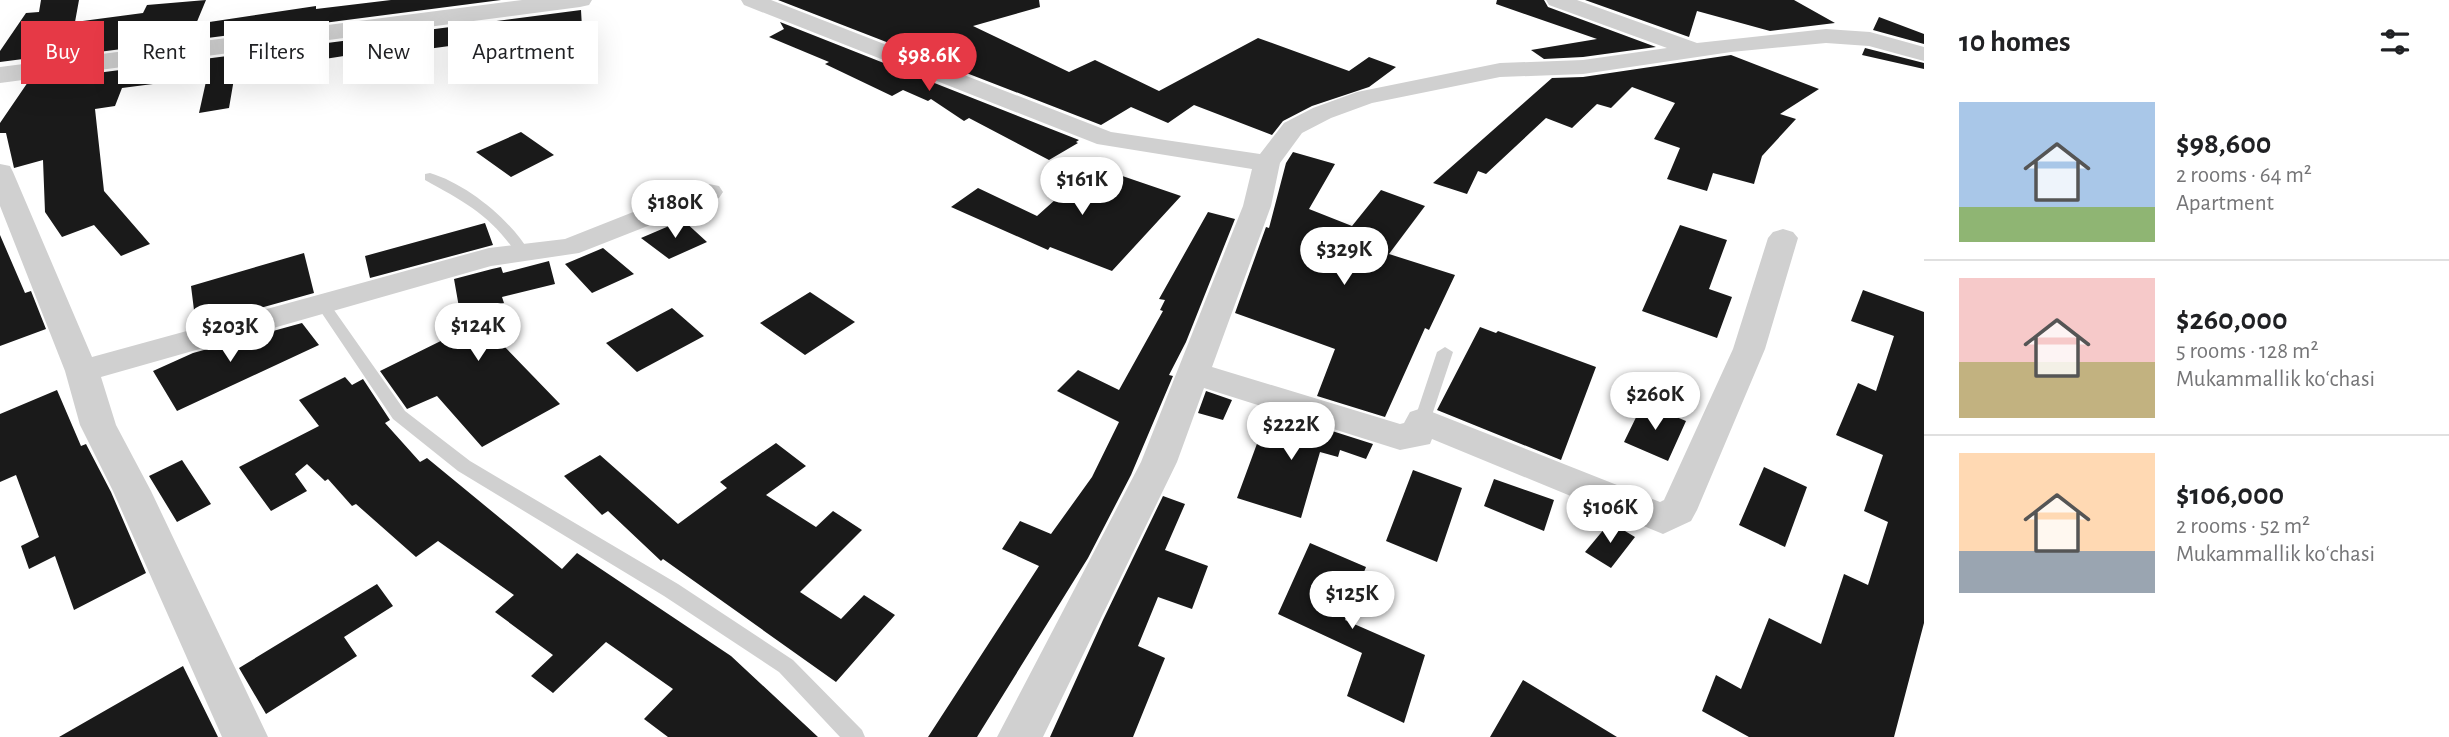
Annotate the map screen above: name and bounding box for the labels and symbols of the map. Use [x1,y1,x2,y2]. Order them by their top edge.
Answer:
pin: $98.6K [872,34,986,93]
pin: $161K [1033,158,1131,217]
pin: $180K [626,180,724,240]
pin: $329K [1295,228,1393,287]
pin: $203K [181,304,279,364]
pin: $124K [429,304,527,363]
pin: $260K [1606,372,1704,432]
pin: $222K [1242,402,1340,462]
pin: $106K [1561,486,1659,545]
pin: $125K [1303,572,1401,631]

